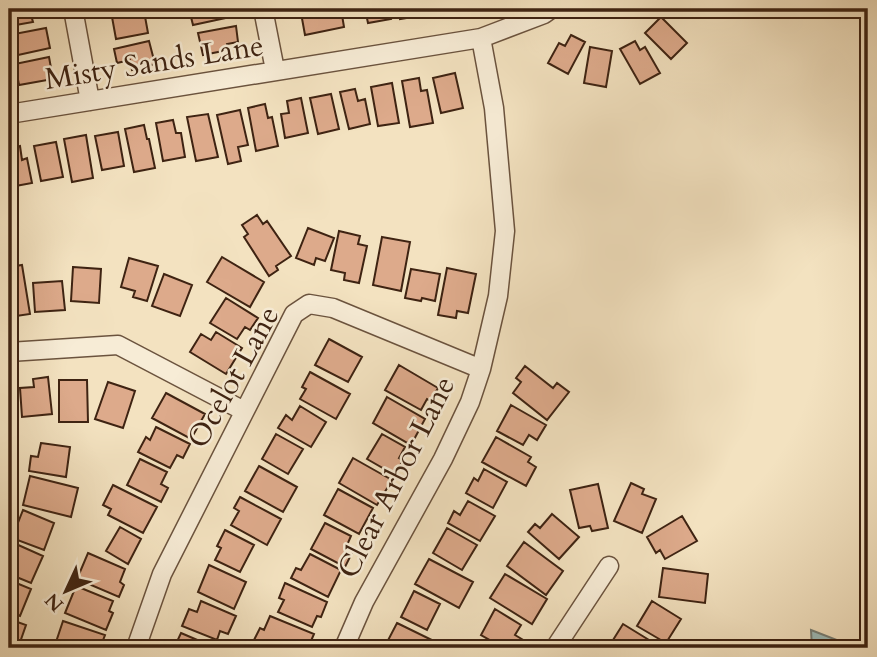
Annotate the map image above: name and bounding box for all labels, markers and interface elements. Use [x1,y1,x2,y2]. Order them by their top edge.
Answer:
street label: Misty Sands Lane [42,25,266,100]
street label: Ocelot Lane [178,299,289,456]
street label: Clear Arbor Lane [328,369,465,585]
north arrow [32,556,102,626]
text: N [39,587,70,617]

